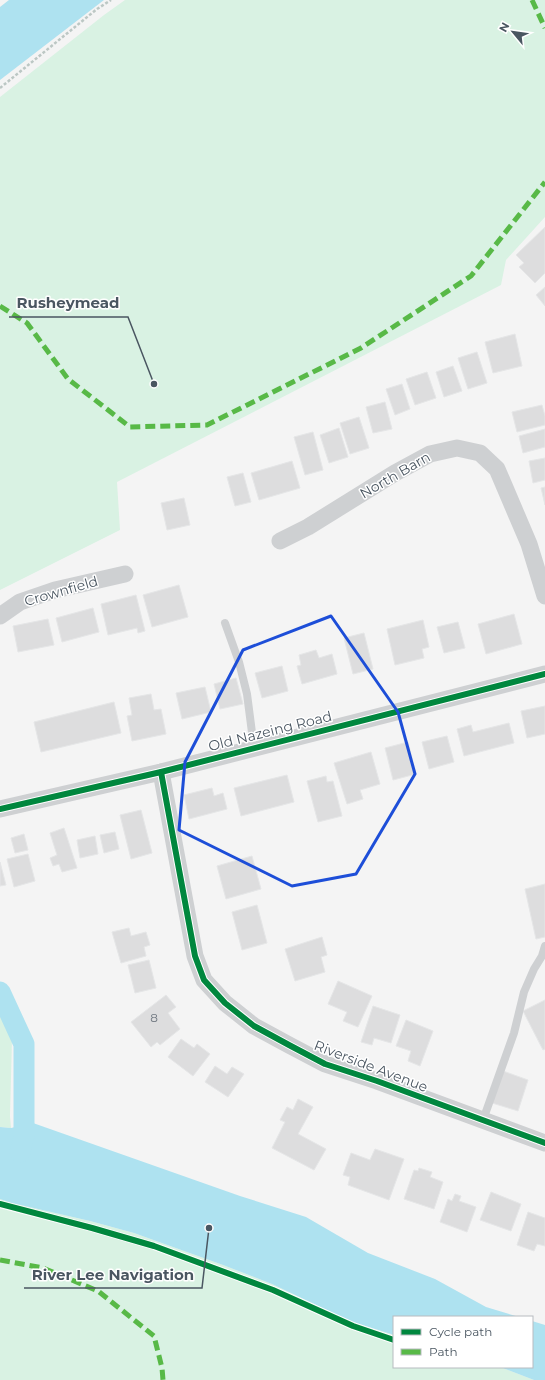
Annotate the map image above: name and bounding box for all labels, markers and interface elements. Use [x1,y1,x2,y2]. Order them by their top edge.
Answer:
north arrow [493,12,533,52]
text: N [496,20,513,34]
callout: Rusheymead [9,290,128,317]
text: Rusheymead [17,293,119,312]
street label: North Barn [356,448,434,502]
street label: Crownfield [22,572,100,610]
street label: Old Nazeing Road [206,707,334,755]
house number: 8 [150,1010,158,1025]
street label: Riverside Avenue [312,1036,430,1096]
callout: River Lee Navigation [24,1261,202,1288]
text: River Lee Navigation [32,1265,194,1284]
legend [393,1316,533,1368]
text: Cycle path [429,1324,492,1339]
text: Path [429,1344,458,1359]

